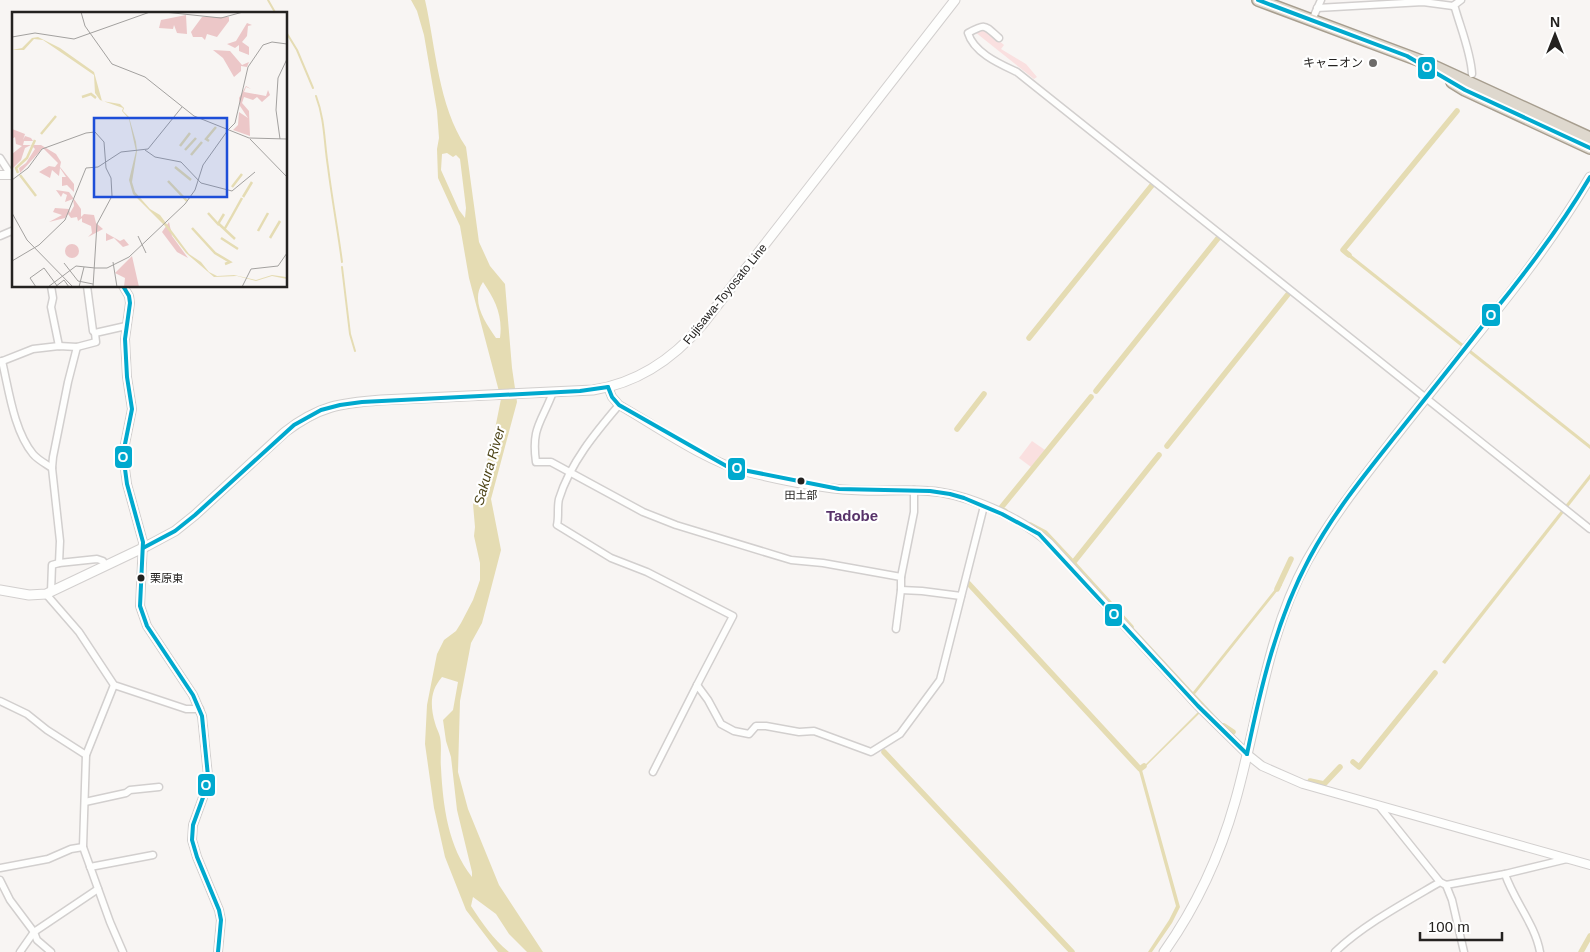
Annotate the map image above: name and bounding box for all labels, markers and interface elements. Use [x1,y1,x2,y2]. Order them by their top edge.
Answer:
north arrow [1530,10,1580,60]
inset map [12,12,288,288]
text: N [1550,14,1560,30]
place label: キャニオン [1303,56,1363,70]
line badge: O [1417,56,1436,80]
marker: キャニオン [1367,57,1379,69]
text: O [1422,59,1433,75]
street label: Fujisawa-Toyosato Line [680,241,770,347]
line badge: O [1481,303,1501,327]
text: O [1486,307,1497,323]
water label: Sakura River [470,424,508,507]
line badge: O [114,445,133,469]
text: O [118,449,129,465]
line badge: O [727,457,746,481]
text: O [732,460,743,476]
marker: 田土部 [796,476,806,486]
place label: 田土部 [785,489,818,501]
district label: Tadobe [826,507,878,524]
place label: 栗原東 [150,572,183,584]
marker: 栗原東 [136,573,146,583]
line badge: O [1104,603,1123,627]
text: O [1109,606,1120,622]
line badge: O [197,773,216,797]
text: O [201,777,212,793]
scale bar [1420,910,1502,942]
text: 100 m [1428,918,1470,935]

